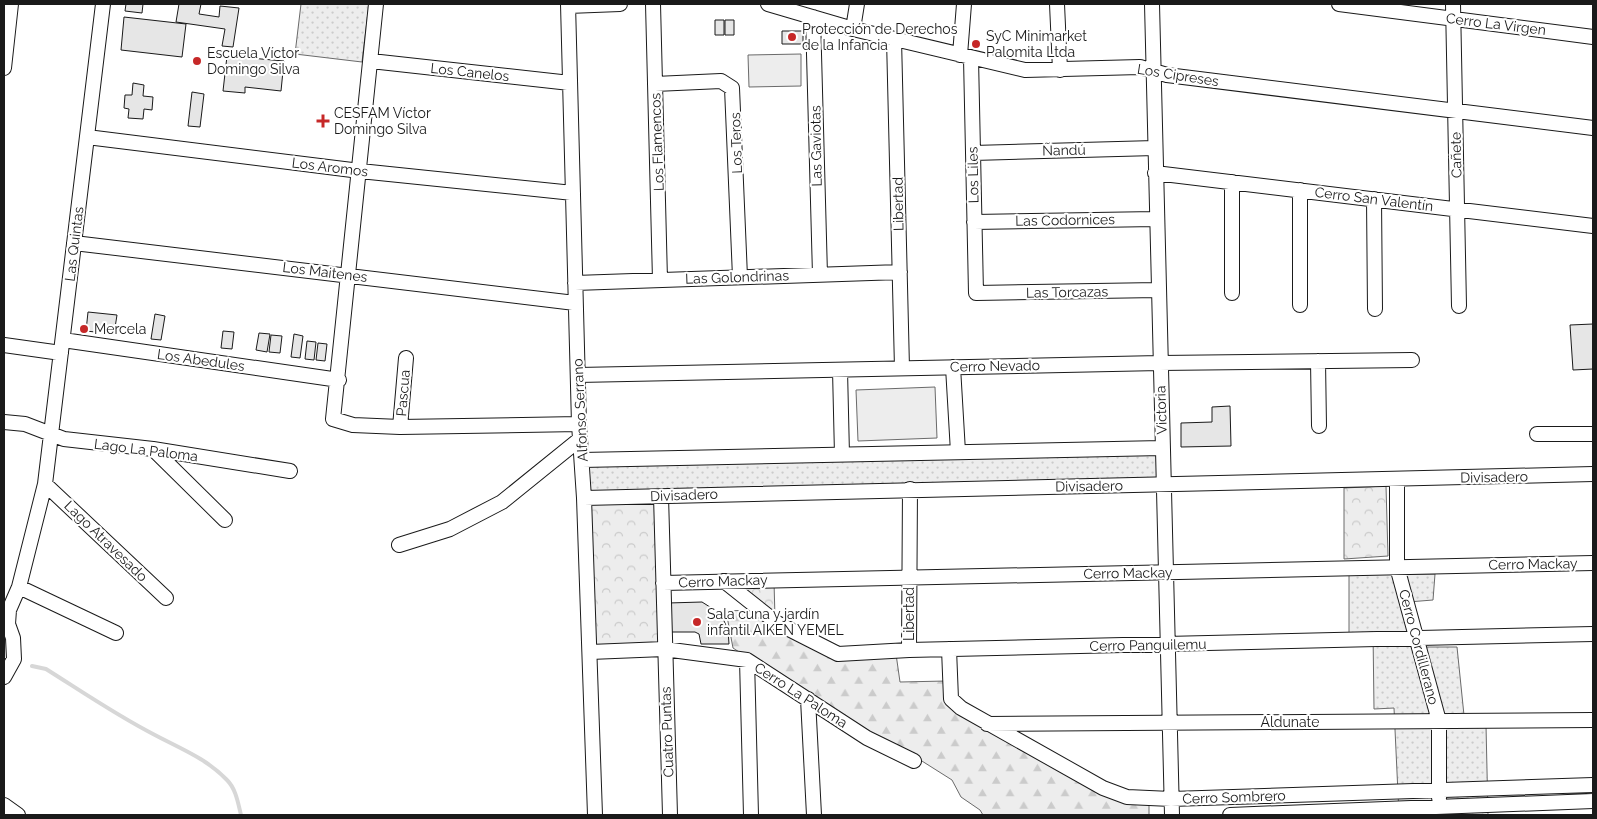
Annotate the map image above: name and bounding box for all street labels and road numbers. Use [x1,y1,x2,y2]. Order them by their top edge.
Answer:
street label: Cerro La Virgen [1445,10,1547,38]
street label: Los Canelos [430,60,510,84]
street label: Los Cipreses [1136,61,1220,89]
street label: Los Flamencos [647,92,667,191]
street label: Las Gaviotas [807,105,825,187]
street label: Los Teros [727,112,745,174]
street label: Cañete [1448,132,1464,178]
street label: Ñandú [1042,141,1086,158]
street label: Los Liles [965,146,981,203]
street label: Los Aromos [291,154,369,180]
street label: Libertad [890,177,906,231]
street label: Cerro San Valentín [1314,184,1434,214]
street label: Las Quintas [61,205,87,282]
street label: Las Codornices [1015,211,1115,229]
street label: Los Maitenes [282,259,369,285]
street label: Las Golondrinas [685,267,789,287]
street label: Las Torcazas [1026,283,1109,301]
street label: Los Abedules [156,346,246,374]
street label: Cerro Nevado [950,357,1040,375]
street label: Alfonso Serrano [569,358,591,462]
street label: Pascua [393,369,413,417]
street label: Victoria [1152,385,1170,435]
street label: Lago La Paloma [93,436,199,464]
street label: Divisadero [1460,468,1528,486]
street label: Divisadero [1055,477,1123,495]
street label: Divisadero [650,486,718,504]
street label: Lago Atravesado [61,497,151,585]
street label: Cerro Mackay [1488,555,1578,573]
street label: Cerro Mackay [1083,564,1173,582]
street label: Cerro Mackay [678,571,768,591]
street label: Libertad [901,587,917,641]
street label: Cerro Cordillerano [1396,588,1442,706]
street label: Cerro Panguilemu [1089,636,1207,654]
street label: Cerro La Paloma [752,659,850,731]
street label: Cuatro Puntas [657,686,677,778]
street label: Aldunate [1261,714,1319,730]
street label: Cerro Sombrero [1182,787,1286,807]

